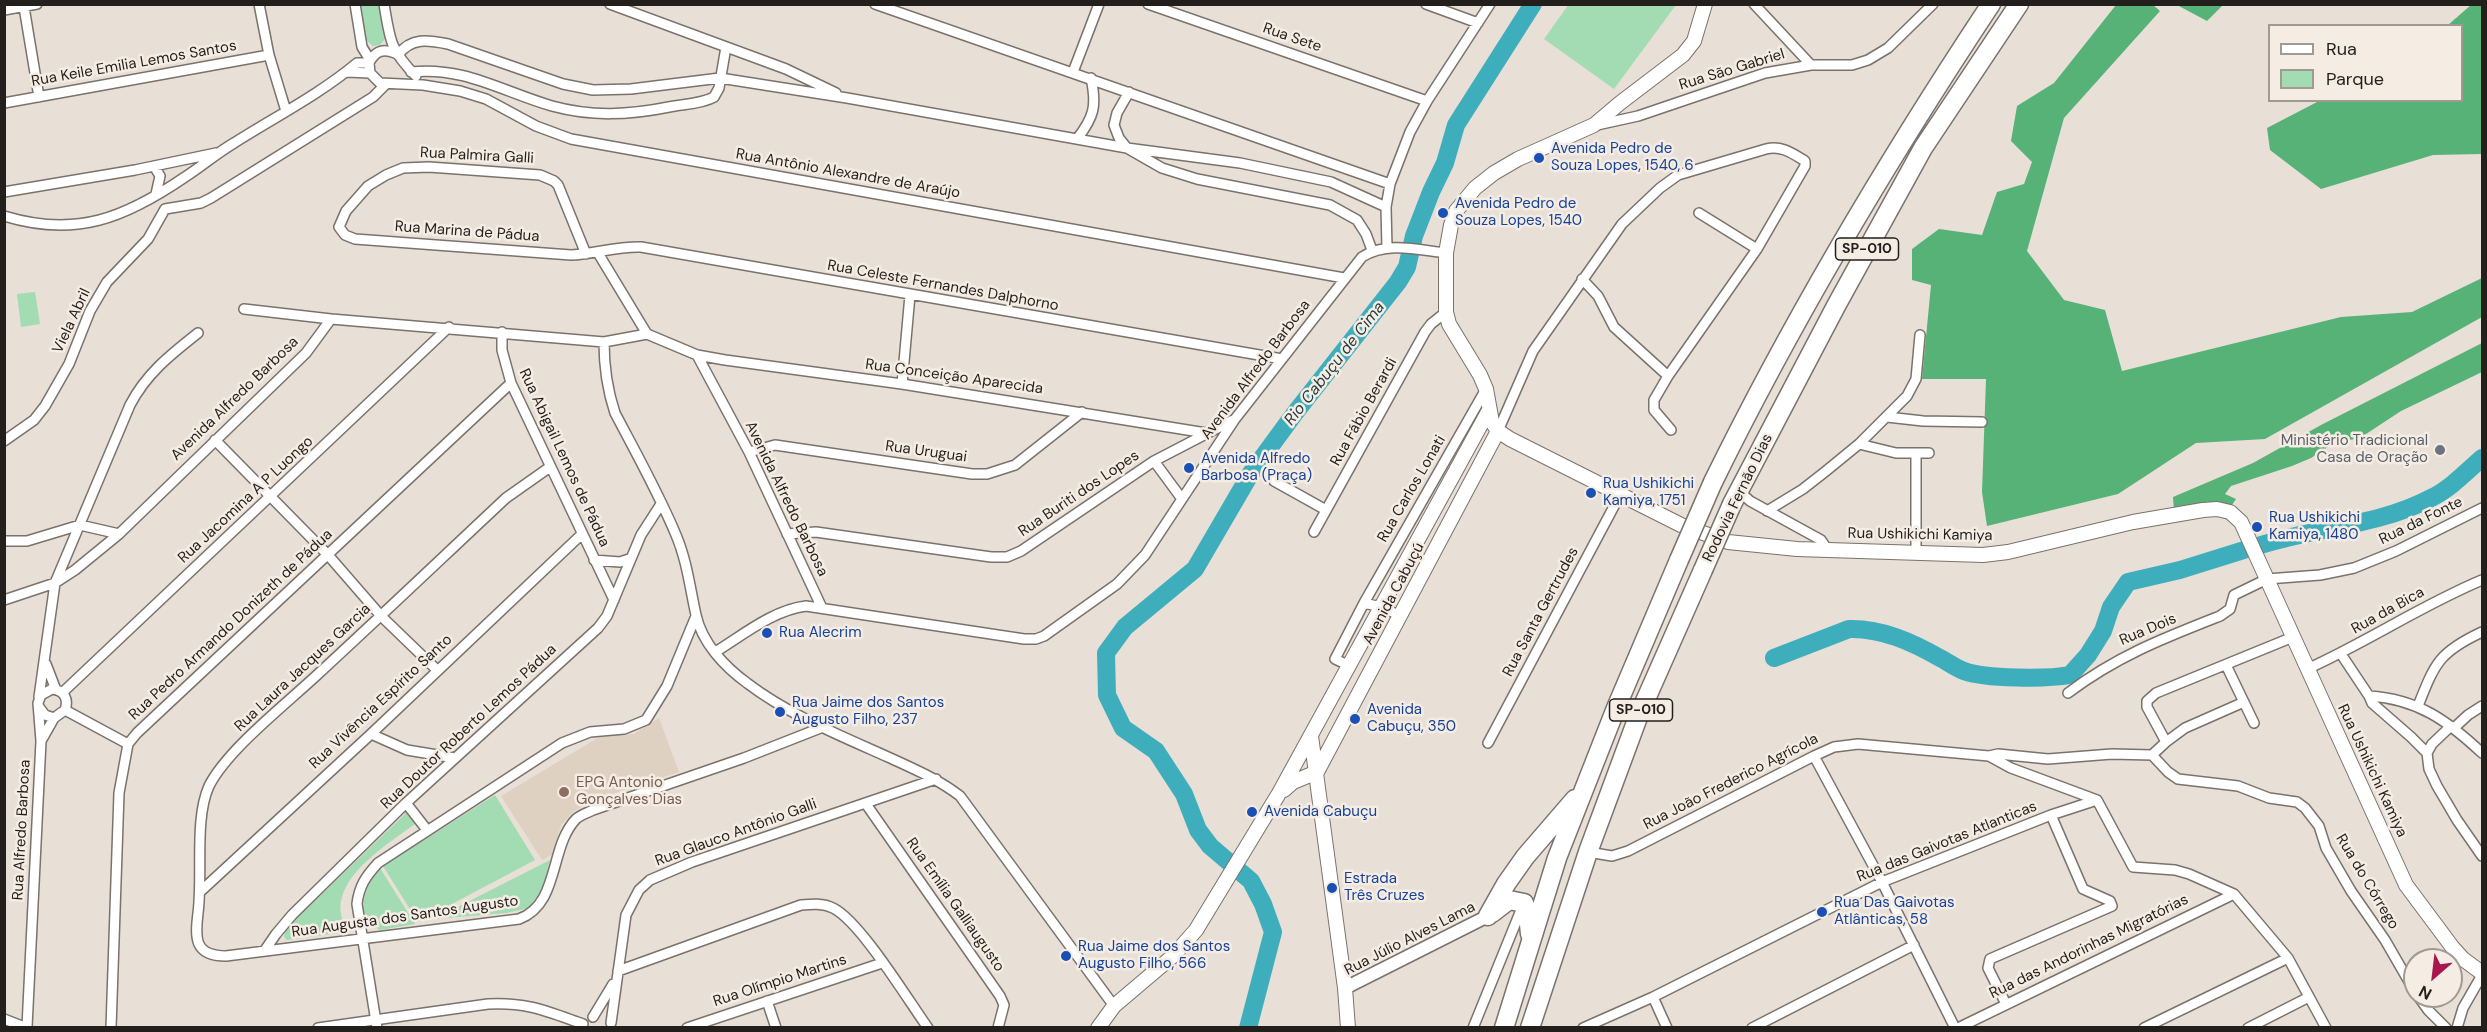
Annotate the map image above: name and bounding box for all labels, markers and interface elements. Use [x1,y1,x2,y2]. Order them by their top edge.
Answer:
street label: Rua Sete [1260,20,1324,56]
legend [2268,24,2463,102]
street label: Rua Keile Emilia Lemos Santos [30,37,238,91]
text: Rua [2326,37,2357,61]
street label: Rua São Gabriel [1677,45,1787,95]
text: Parque [2326,67,2384,91]
place label: Avenida Pedro de Souza Lopes, 1540, 6 [1551,140,1694,175]
street label: Rua Palmira Galli [420,144,534,168]
street label: Rua Antônio Alexandre de Araújo [734,145,962,203]
marker: Avenida Pedro de Souza Lopes, 1540, 6 [1532,151,1546,165]
place label: Avenida Pedro de Souza Lopes, 1540 [1455,195,1582,230]
marker: Avenida Pedro de Souza Lopes, 1540 [1436,206,1450,220]
street label: Rua Marina de Pádua [394,218,540,246]
road number: SP-010 [1836,238,1898,260]
street label: Rua Celeste Fernandes Dalphorno [826,257,1060,315]
street label: Viela Abril [49,286,95,356]
street label: Avenida Alfredo Barbosa [1198,297,1314,443]
water label: Rio Cabuçu de Cima [1281,298,1389,430]
street label: Avenida Alfredo Barbosa [168,333,302,465]
street label: Rua Fábio Berardi [1327,355,1401,469]
street label: Rua Conceição Aparecida [864,356,1044,398]
street label: Rua Abigail Lemos de Pádua [515,366,613,550]
street label: Avenida Alfredo Barbosa [741,419,831,579]
street label: Rodovia Fernão Dias [1699,431,1777,565]
street label: Rua Carlos Lonati [1374,432,1450,546]
place label: Ministério Tradicional Casa de Oração [2281,432,2428,467]
street label: Rua Jacomina A P Luongo [175,433,317,567]
street label: Rua Uruguai [884,437,968,467]
marker: Ministério Tradicional Casa de Oração [2433,443,2447,457]
street label: Rua Buriti dos Lopes [1015,447,1143,541]
place label: Avenida Alfredo Barbosa (Praça) [1201,450,1312,485]
marker: Avenida Alfredo Barbosa (Praça) [1182,461,1196,475]
place label: Rua Ushikichi Kamiya, 1751 [1603,475,1694,510]
marker: Rua Ushikichi Kamiya, 1751 [1584,486,1598,500]
street label: Rua da Fonte [2376,493,2466,549]
place label: Rua Ushikichi Kamiya, 1480 [2269,509,2360,544]
marker: Rua Ushikichi Kamiya, 1480 [2250,520,2264,534]
street label: Rua Ushikichi Kamiya [1847,525,1993,545]
street label: Rua Pedro Armando Donizeth de Pádua [126,526,336,724]
street label: Avenida Cabuçú [1360,540,1428,648]
street label: Rua Santa Gertrudes [1499,544,1583,680]
street label: Rua da Bica [2348,584,2428,638]
street label: Rua Laura Jacques Garcia [231,600,375,736]
street label: Rua Dois [2117,610,2179,650]
place label: Rua Alecrim [779,624,862,642]
marker: Rua Alecrim [760,626,774,640]
street label: Rua Vivência Espírito Santo [306,631,456,773]
street label: Rua Doutor Roberto Lemos Pádua [377,641,561,813]
place label: Rua Jaime dos Santos Augusto Filho, 237 [792,694,944,729]
road number: SP-010 [1610,699,1672,721]
place label: Avenida Cabuçu, 350 [1367,701,1456,736]
street label: Rua Ushikichi Kamiya [2333,702,2411,840]
marker: Rua Jaime dos Santos Augusto Filho, 237 [773,705,787,719]
marker: Avenida Cabuçu, 350 [1348,712,1362,726]
street label: Rua João Frederico Agrícola [1641,730,1821,834]
street label: Rua Alfredo Barbosa [9,759,35,901]
place label: EPG Antonio Gonçalves Dias [576,774,682,809]
marker: EPG Antonio Gonçalves Dias [557,785,571,799]
street label: Rua Glauco Antônio Galli [653,795,819,871]
street label: Rua das Gaivotas Atlanticas [1854,798,2040,886]
place label: Avenida Cabuçu [1264,803,1377,821]
marker: Avenida Cabuçu [1245,805,1259,819]
street label: Rua do Córrego [2332,831,2402,933]
street label: Rua Emília Galliaugusto [902,835,1008,975]
place label: Estrada Três Cruzes [1344,870,1425,905]
marker: Estrada Três Cruzes [1325,881,1339,895]
street label: Rua das Andorinhas Migratórias [1987,891,2191,1003]
street label: Rua Augusta dos Santos Augusto [290,892,520,942]
place label: Rua Das Gaivotas Atlânticas, 58 [1834,894,1954,929]
street label: Rua Júlio Alves Lama [1342,898,1478,980]
marker: Rua Das Gaivotas Atlânticas, 58 [1815,905,1829,919]
place label: Rua Jaime dos Santos Augusto Filho, 566 [1078,938,1230,973]
north arrow [2403,948,2463,1008]
marker: Rua Jaime dos Santos Augusto Filho, 566 [1059,949,1073,963]
street label: Rua Olímpio Martins [711,951,849,1011]
text: N [2415,981,2435,1005]

